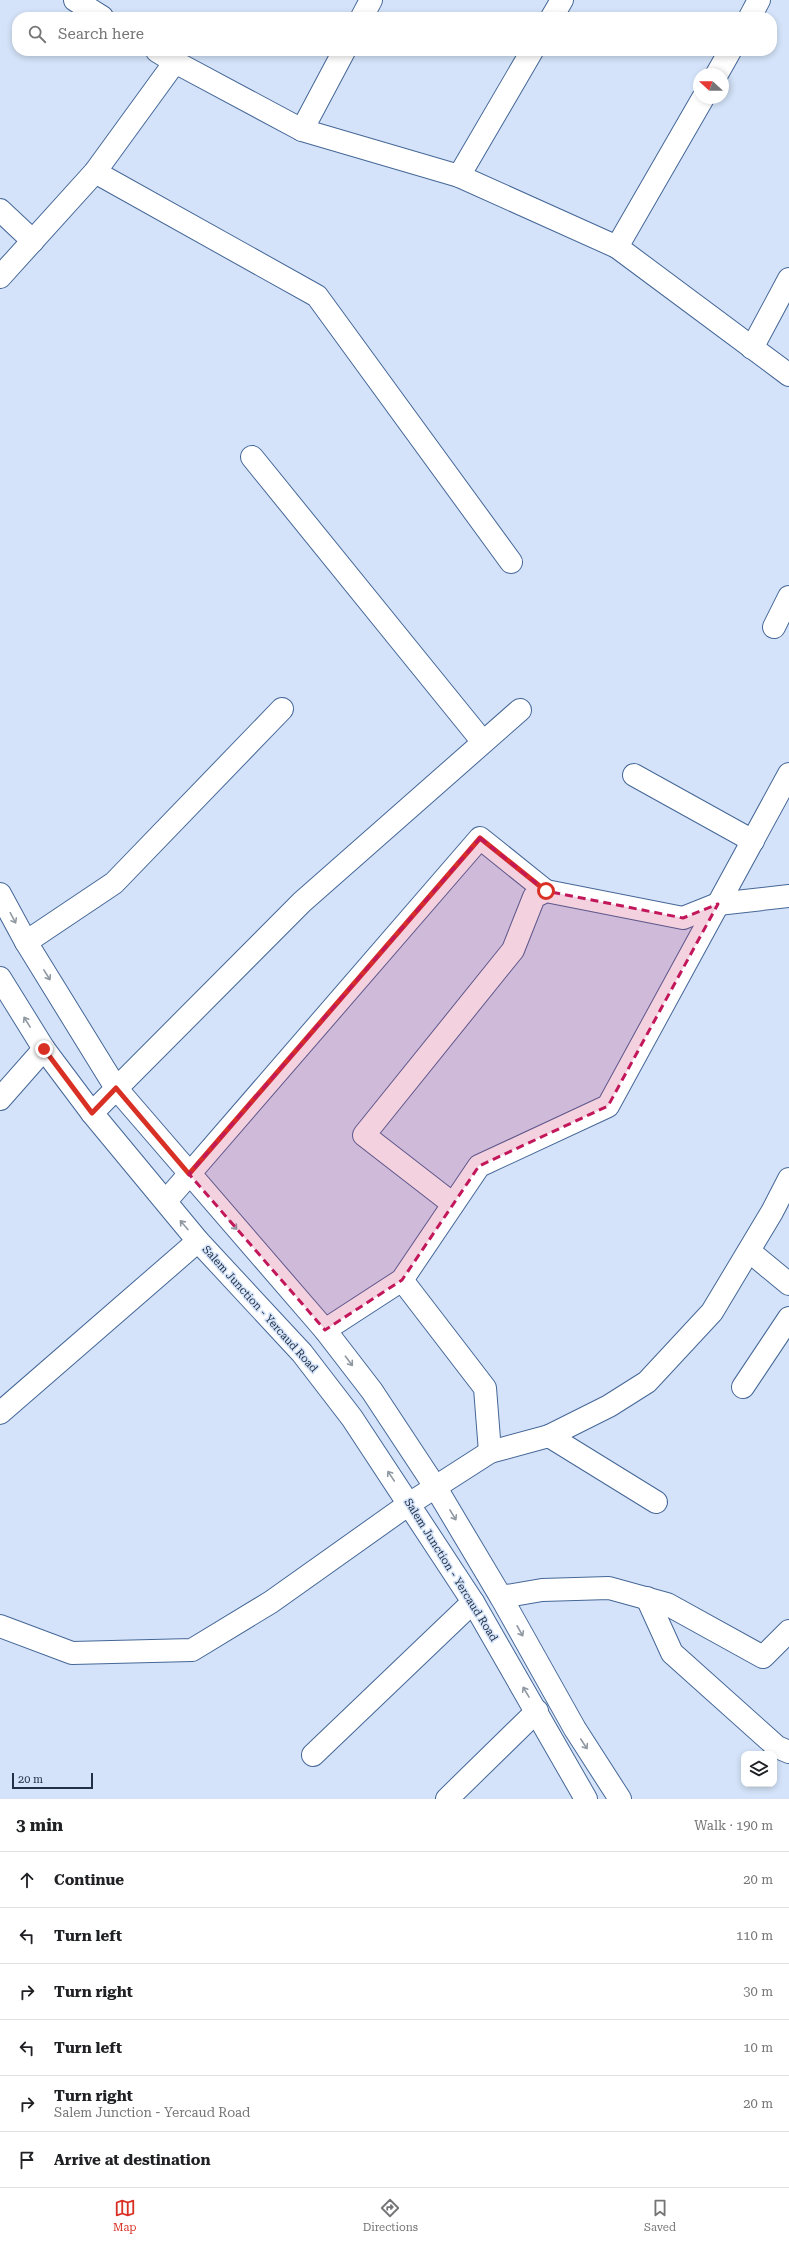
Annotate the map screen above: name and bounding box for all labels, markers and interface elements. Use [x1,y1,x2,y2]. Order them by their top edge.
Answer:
search box [12,12,777,56]
icon: search [26,23,48,45]
text: Search here [58,25,144,43]
north arrow [693,68,729,104]
route start [537,882,555,900]
one-way arrow [10,911,17,923]
one-way arrow [43,969,51,981]
one-way arrow [23,1016,31,1028]
route end [35,1040,53,1058]
one-way arrow [179,1219,188,1230]
one-way arrow [228,1219,237,1229]
street label: Salem Junction - Yercaud Road [200,1243,320,1375]
one-way arrow [345,1356,353,1367]
one-way arrow [386,1470,395,1481]
street label: Salem Junction - Yercaud Road [401,1496,501,1644]
one-way arrow [449,1509,457,1521]
one-way arrow [517,1625,525,1637]
one-way arrow [522,1687,530,1698]
one-way arrow [581,1738,589,1750]
map controls [741,1751,777,1787]
button: layers [741,1751,777,1787]
scale bar [12,1771,93,1790]
text: 20 m [18,1773,43,1786]
text: 3 min [16,1815,63,1835]
text: Walk · 190 m [694,1818,773,1833]
icon: ahead [16,1869,38,1891]
text: Continue [54,1871,124,1889]
text: 20 m [743,1872,773,1887]
icon: left [16,1925,38,1947]
text: Turn left [54,1927,122,1945]
text: 110 m [736,1928,773,1943]
icon: right [16,1981,38,2003]
text: Turn right [54,1983,133,2001]
text: 30 m [743,1984,773,1999]
icon: left [16,2037,38,2059]
text: Turn left [54,2039,122,2057]
text: 10 m [743,2040,773,2055]
text: Turn right [54,2087,133,2105]
icon: right [16,2093,38,2115]
text: 20 m [743,2096,773,2111]
text: Salem Junction - Yercaud Road [54,2105,250,2120]
icon: arrive [16,2149,38,2171]
text: Arrive at destination [54,2151,210,2169]
tab: Map [113,2197,137,2234]
tab: Directions [363,2197,418,2234]
tab: Saved [644,2197,676,2234]

